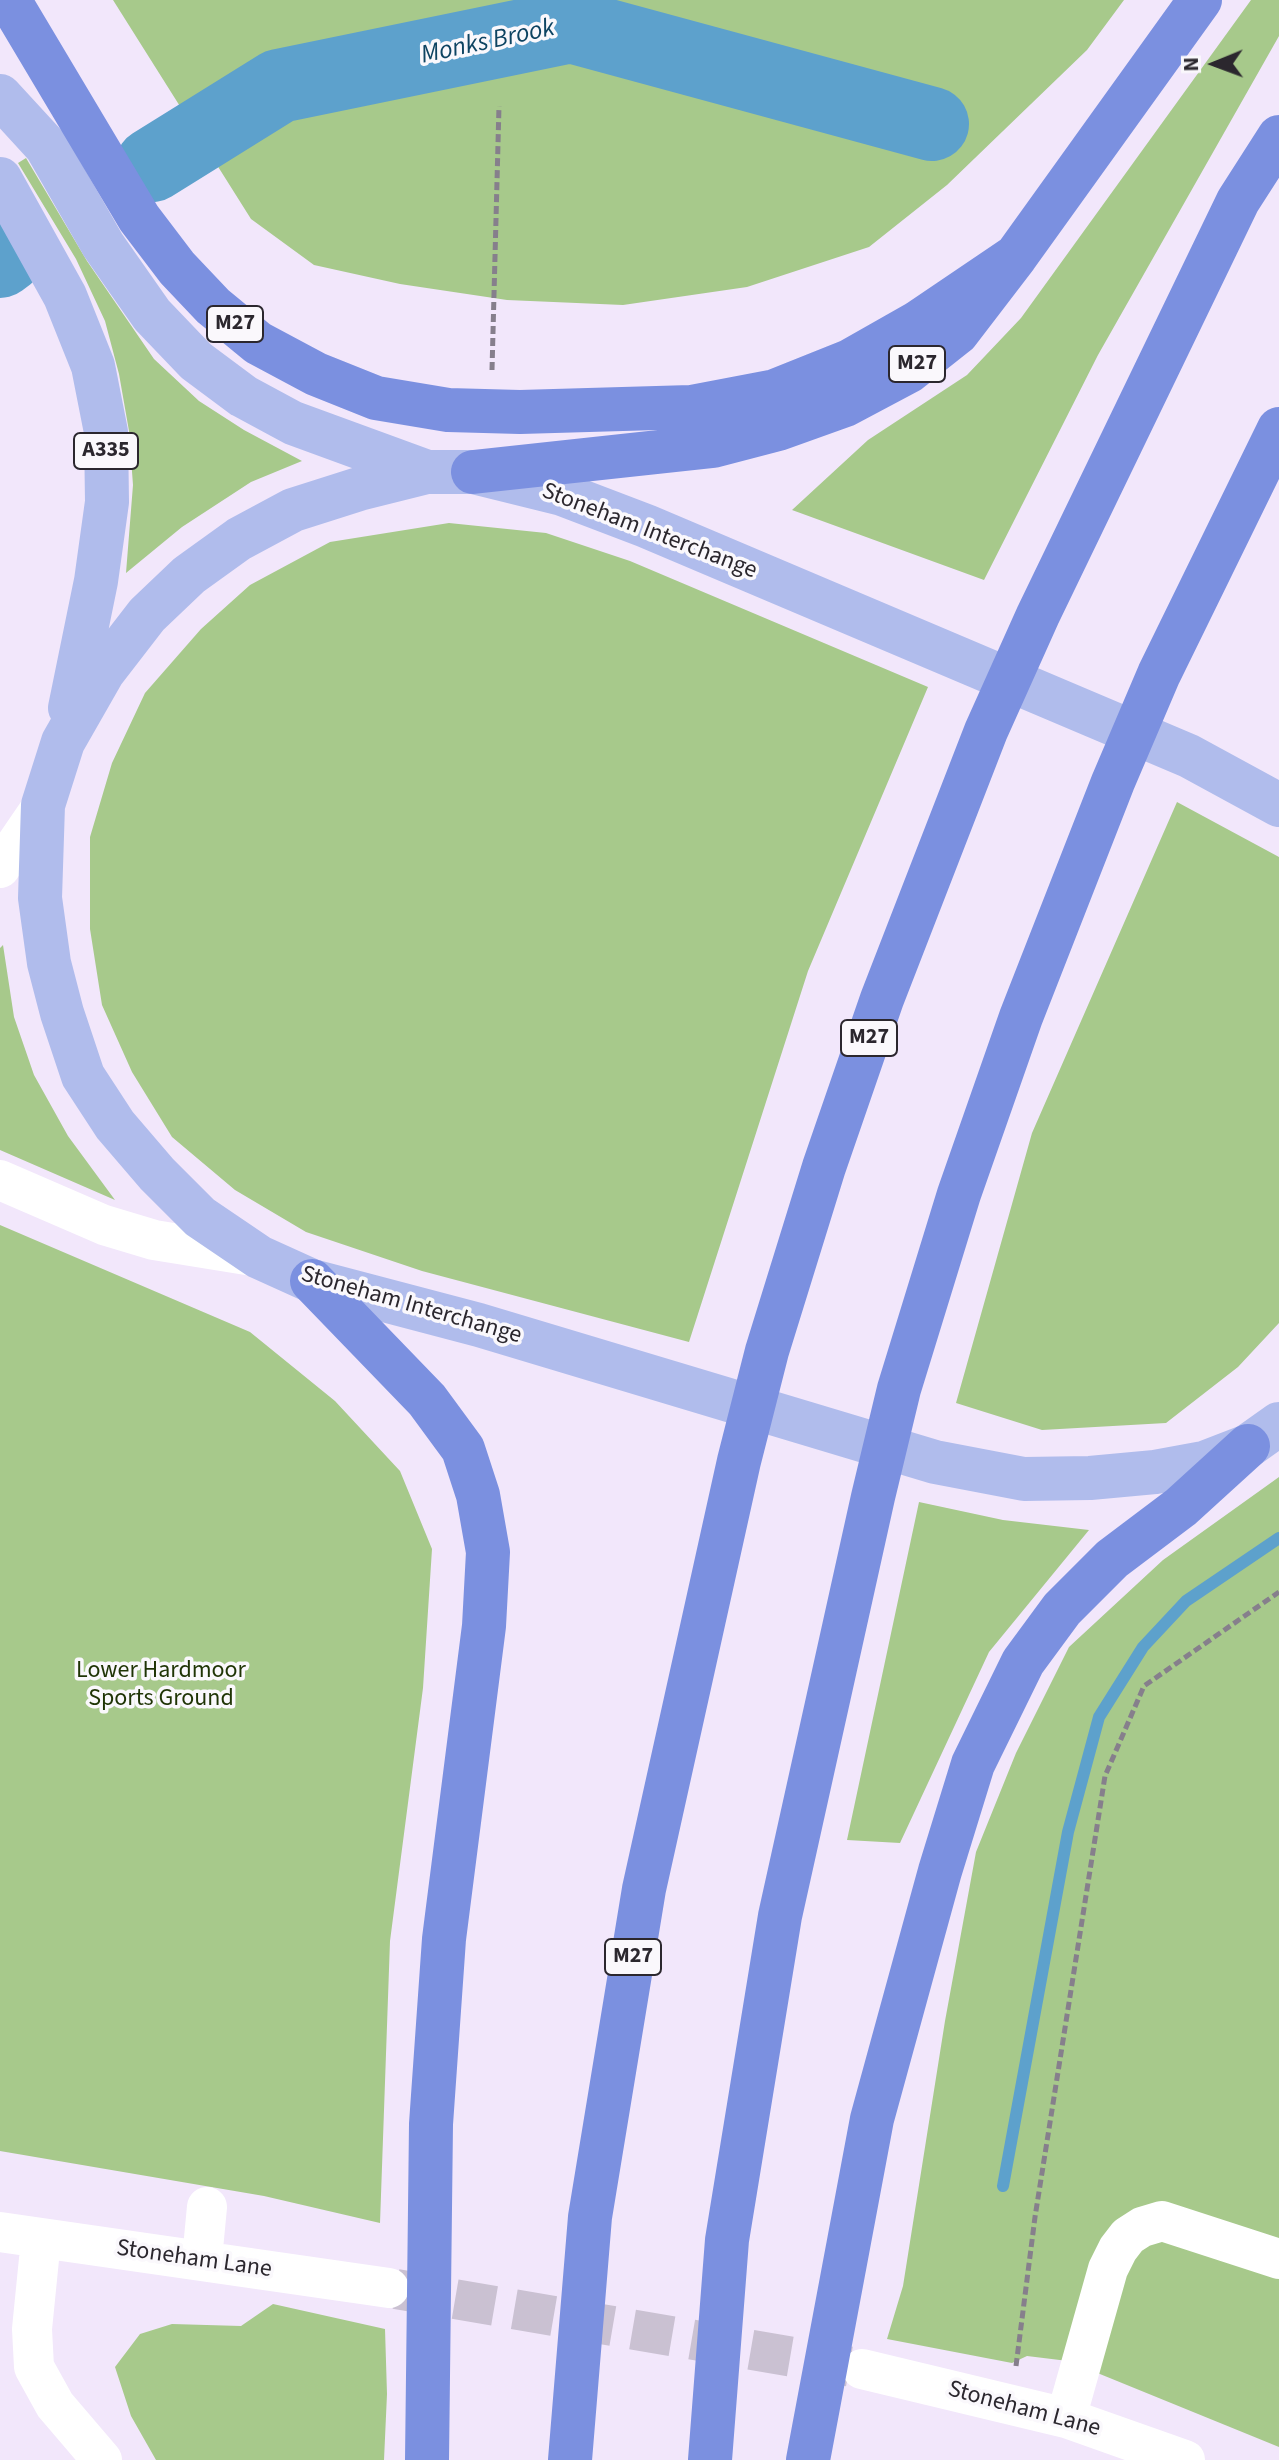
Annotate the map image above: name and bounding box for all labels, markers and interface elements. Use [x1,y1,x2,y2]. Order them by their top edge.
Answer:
water label: Monks Brook [418,14,558,72]
north arrow [1175,24,1255,104]
text: N [1175,57,1207,72]
road number: M27 [207,306,263,342]
road number: M27 [889,346,945,382]
road number: A335 [74,433,138,469]
street label: Stoneham Interchange [537,478,761,586]
road number: M27 [841,1020,897,1056]
street label: Stoneham Interchange [297,1261,525,1351]
park label: Lower Hardmoor Sports Ground [76,1658,246,1714]
road number: M27 [605,1939,661,1975]
street label: Stoneham Lane [114,2235,274,2285]
street label: Stoneham Lane [945,2376,1103,2444]

